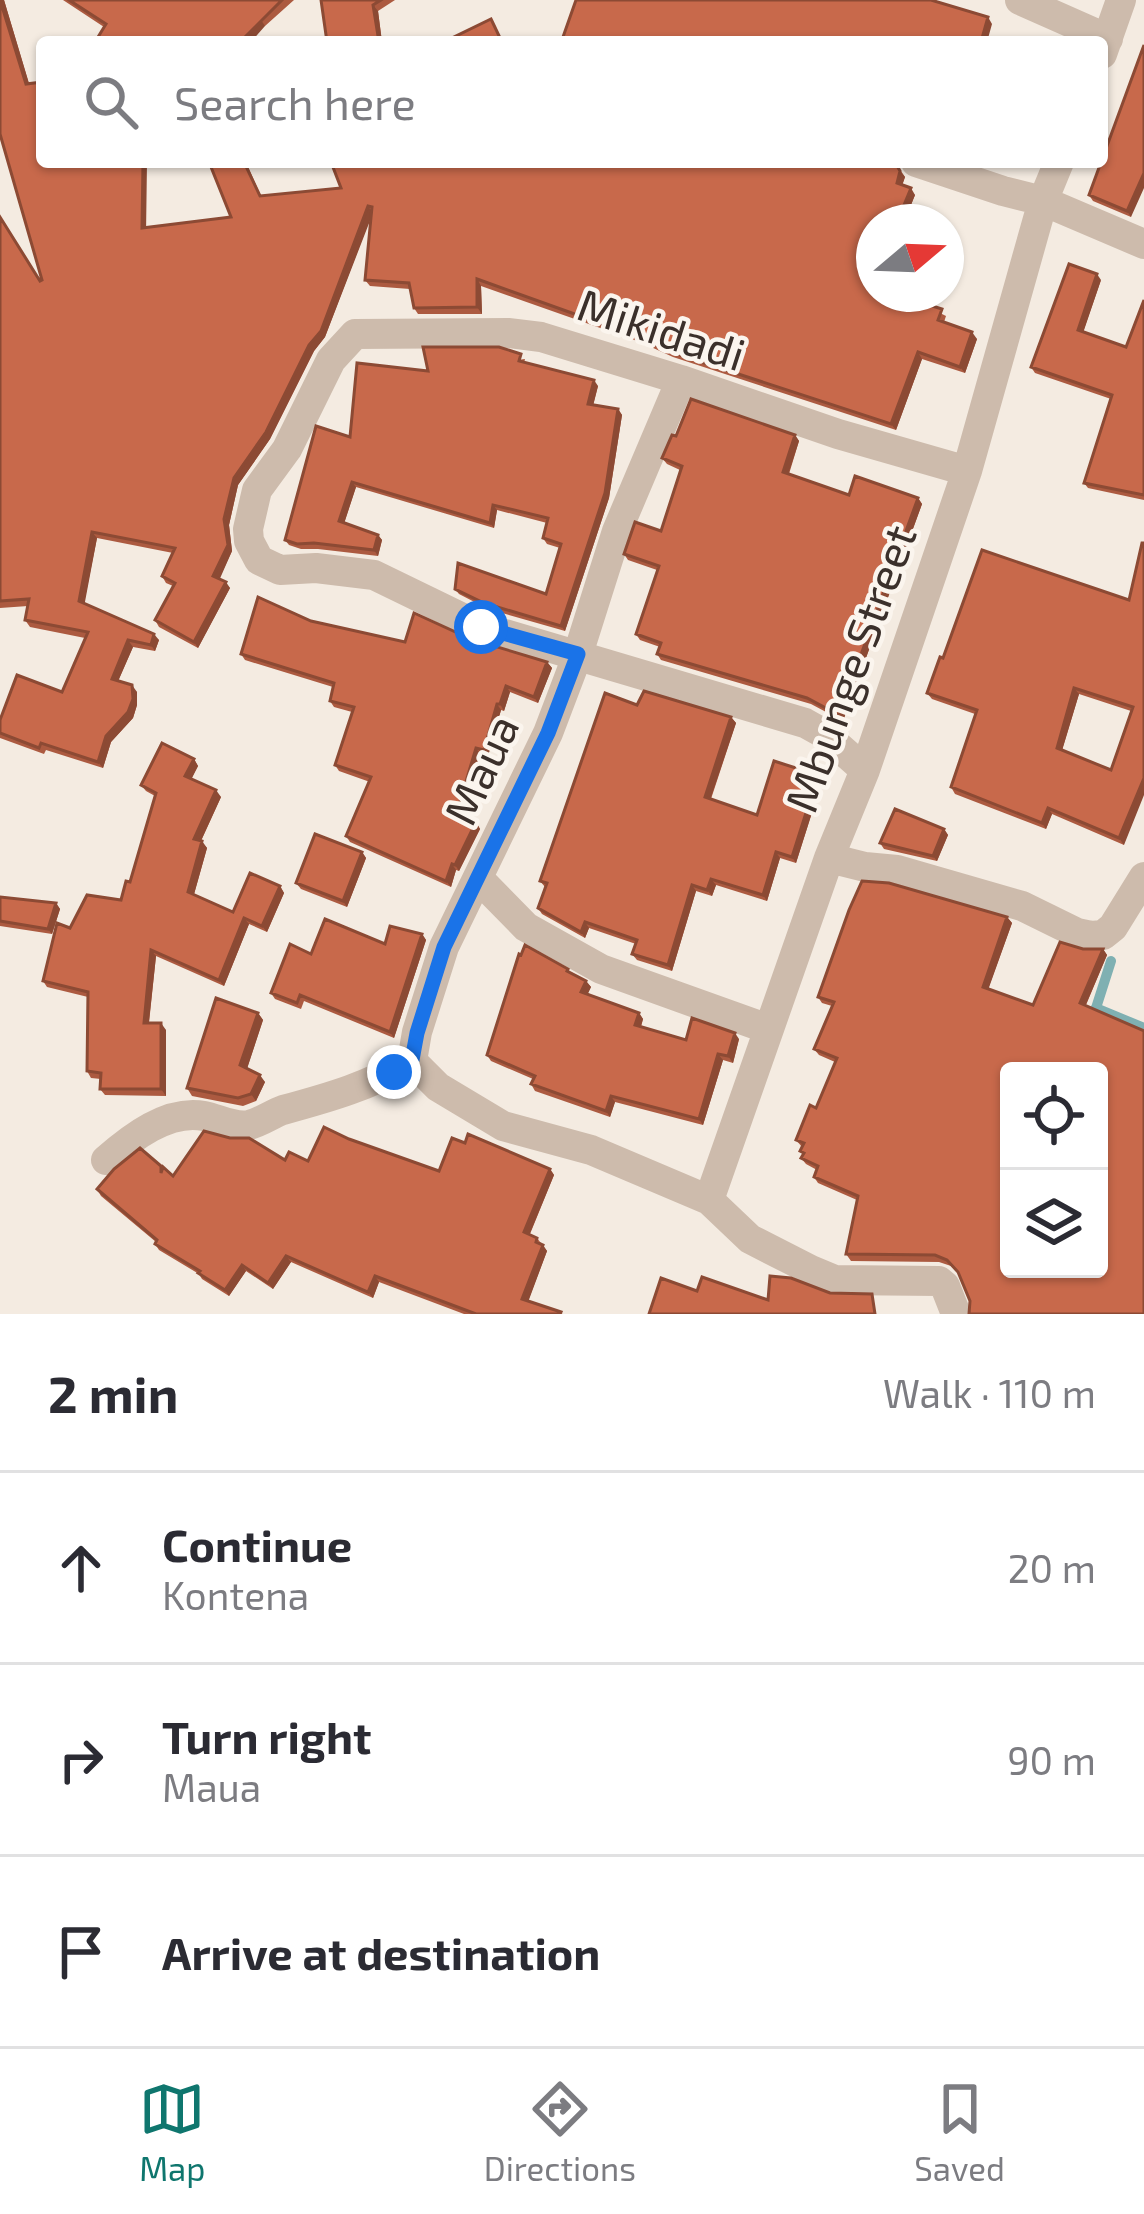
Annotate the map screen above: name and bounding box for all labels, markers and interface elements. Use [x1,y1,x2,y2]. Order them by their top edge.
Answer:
search box [36,36,1108,168]
icon: search [78,69,144,135]
text: Search here [174,75,416,129]
north arrow [856,204,964,312]
street label: Mikidadi [572,276,752,380]
street label: Mbunge Street [772,517,926,819]
route start [454,600,508,654]
street label: Maua [431,706,529,832]
route end [367,1045,421,1099]
map controls [1000,1062,1108,1278]
button: locate [1000,1062,1108,1170]
button: layers [1000,1170,1108,1278]
text: 2 min [48,1362,178,1423]
text: Walk · 110 m [883,1369,1096,1416]
text: Continue [162,1517,352,1571]
icon: ahead [48,1535,114,1601]
text: 20 m [1008,1544,1096,1591]
text: Kontena [162,1571,309,1618]
text: Turn right [162,1709,371,1763]
icon: right [48,1727,114,1793]
text: 90 m [1007,1736,1096,1783]
text: Maua [162,1763,261,1810]
icon: arrive [48,1919,114,1985]
text: Arrive at destination [162,1925,600,1979]
tab: Map [139,2076,205,2188]
tab: Directions [484,2076,636,2188]
tab: Saved [914,2076,1005,2188]

